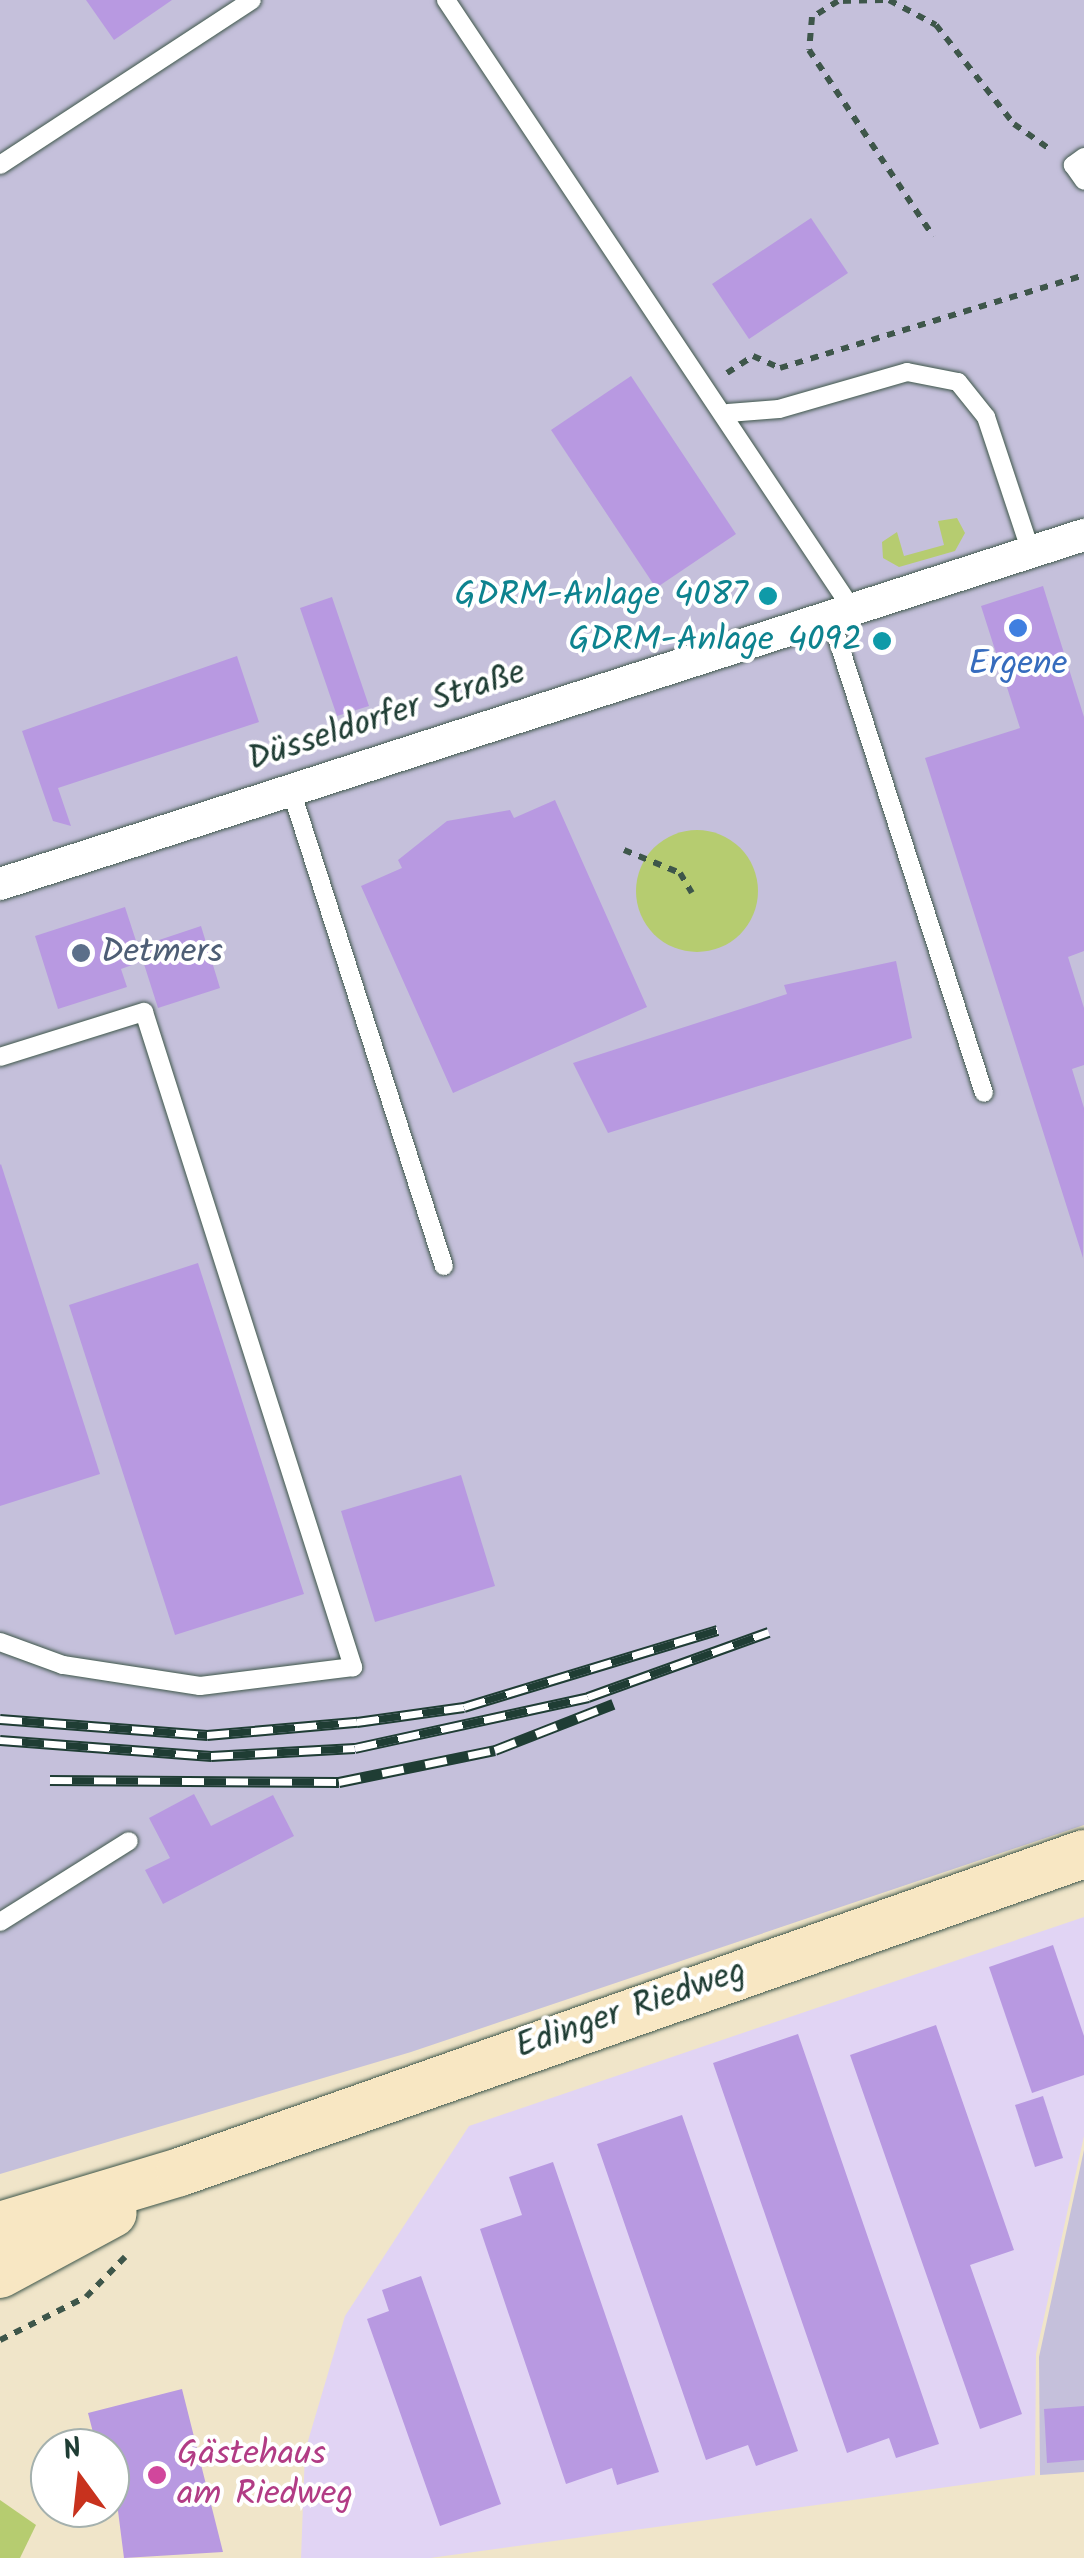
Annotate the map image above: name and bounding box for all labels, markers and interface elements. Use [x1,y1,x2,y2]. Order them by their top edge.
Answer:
place label: GDRM-Anlage 4087 [455,575,748,617]
marker: GDRM-Anlage 4087 [757,585,779,607]
marker: Ergene [1007,617,1029,639]
place label: GDRM-Anlage 4092 [568,620,862,662]
marker: GDRM-Anlage 4092 [871,630,893,652]
place label: Ergene [969,644,1067,686]
street label: Düsseldorfer Straße [243,652,531,782]
place label: Detmers [101,932,223,974]
marker: Detmers [70,942,92,964]
street label: Edinger Riedweg [510,1951,752,2069]
text: N [58,2426,87,2474]
north arrow [30,2428,130,2528]
place label: Gästehaus am Riedweg [177,2434,353,2516]
marker: Gästehaus am Riedweg [146,2464,168,2486]

